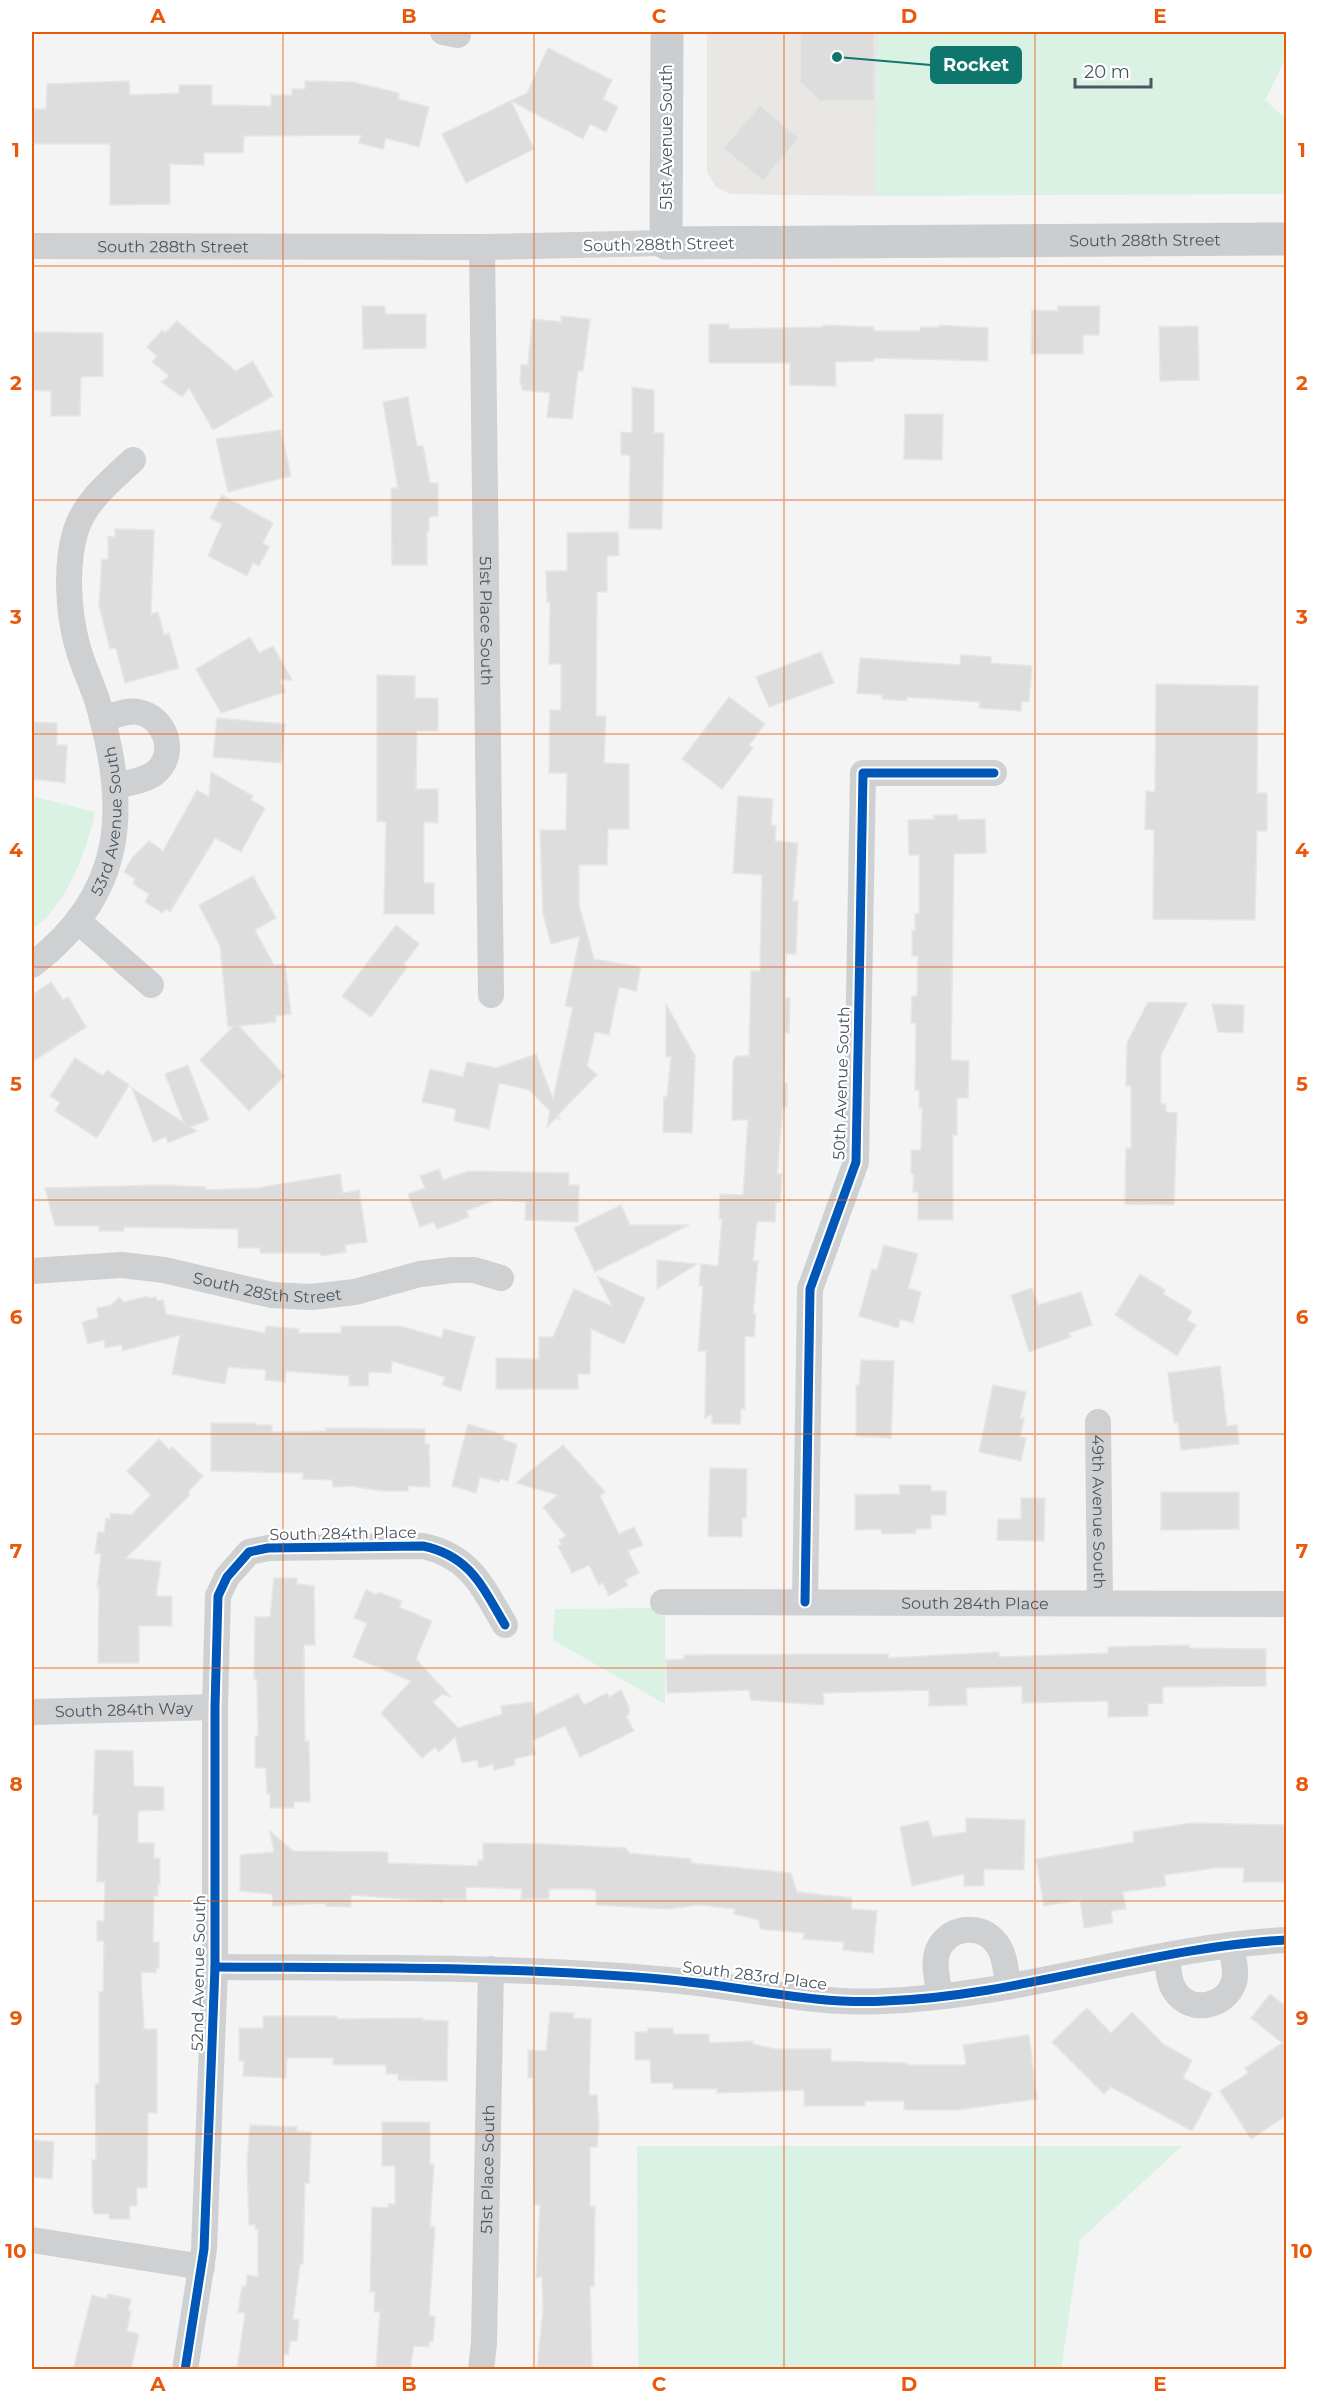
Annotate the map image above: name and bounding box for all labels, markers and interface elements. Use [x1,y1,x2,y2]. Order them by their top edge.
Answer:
text: A [149,4,166,28]
text: B [401,4,417,28]
text: C [652,4,667,28]
text: D [901,4,917,28]
text: E [1153,4,1167,28]
callout: Rocket [931,47,1021,83]
scale bar [1075,51,1152,89]
text: Rocket [943,54,1009,76]
text: 20 m [1084,61,1130,83]
street label: 51st Avenue South [657,64,676,210]
text: 1 [12,138,20,162]
text: 1 [1298,138,1306,162]
street label: South 288th Street [1069,230,1221,250]
street label: South 288th Street [583,234,735,255]
street label: South 288th Street [97,237,249,256]
text: 2 [10,371,22,395]
text: 2 [1296,371,1308,395]
street label: 51st Place South [476,556,496,686]
text: 3 [9,605,22,629]
text: 3 [1295,605,1308,629]
street label: 53rd Avenue South [87,745,126,899]
text: 4 [9,838,23,862]
text: 4 [1295,838,1309,862]
street label: 50th Avenue South [829,1006,854,1160]
text: 5 [10,1072,22,1096]
text: 5 [1296,1072,1308,1096]
street label: South 285th Street [191,1268,343,1307]
text: 6 [10,1305,23,1329]
text: 6 [1296,1305,1309,1329]
street label: 49th Avenue South [1088,1435,1109,1589]
street label: South 284th Place [269,1523,417,1544]
text: 7 [10,1539,22,1563]
text: 7 [1296,1539,1308,1563]
street label: South 284th Place [901,1594,1049,1613]
street label: South 284th Way [55,1699,194,1721]
text: 8 [9,1772,23,1796]
text: 8 [1295,1772,1309,1796]
street label: 52nd Avenue South [188,1895,209,2051]
street label: South 283rd Place [682,1957,828,1994]
text: 9 [10,2006,22,2030]
text: 9 [1296,2006,1308,2030]
street label: 51st Place South [477,2104,498,2234]
text: 10 [5,2239,27,2263]
text: 10 [1291,2239,1313,2263]
text: A [149,2372,166,2396]
text: B [401,2372,417,2396]
text: C [652,2372,667,2396]
text: D [901,2372,917,2396]
text: E [1153,2372,1167,2396]

